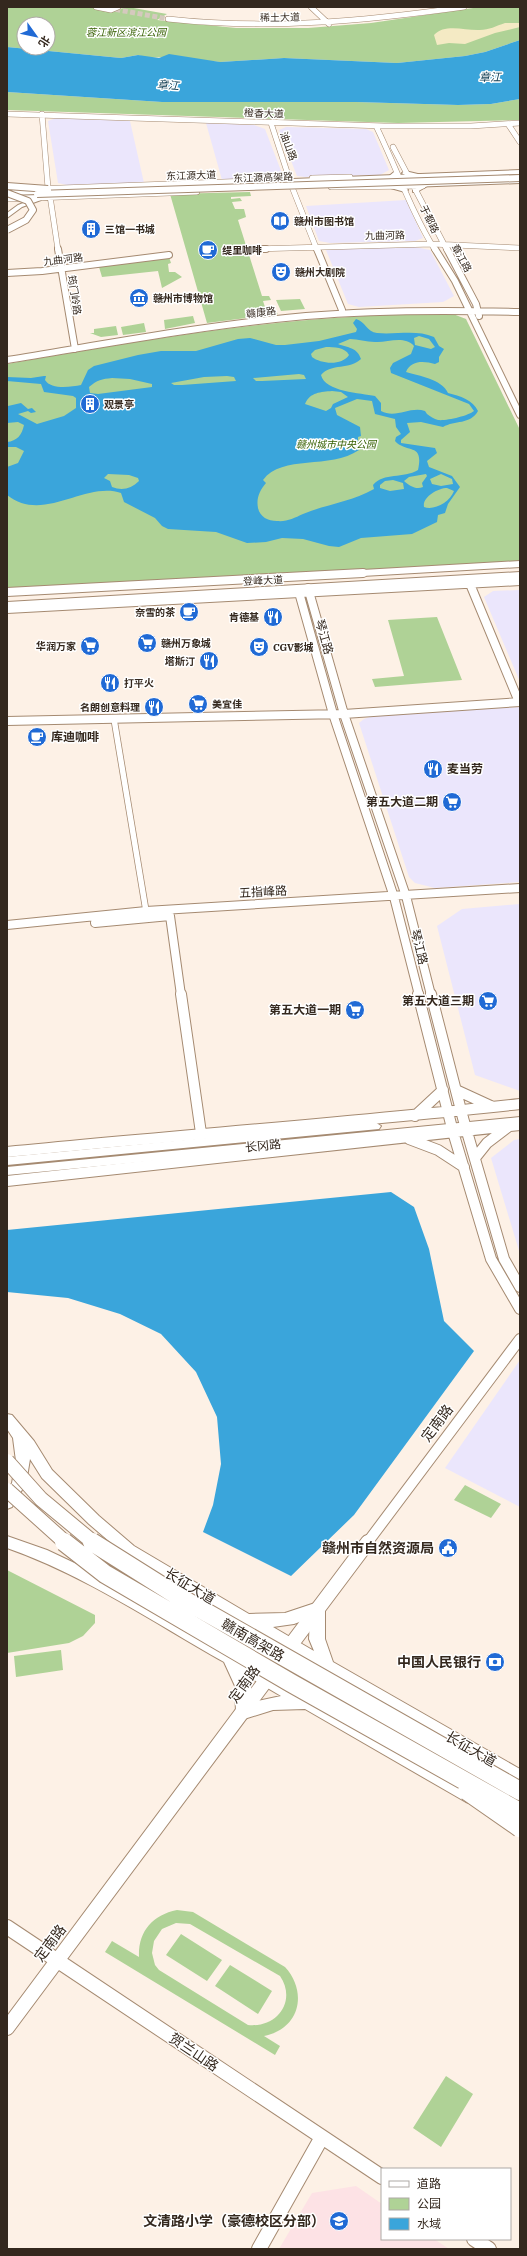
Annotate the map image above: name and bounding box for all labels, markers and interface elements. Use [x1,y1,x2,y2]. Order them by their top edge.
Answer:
street label: 稀土大道 [260,11,300,24]
north arrow [16,16,56,56]
park label: 蓉江新区滨江公园 [86,26,168,39]
text: 北 [36,33,53,50]
water label: 章江 [479,70,502,84]
water label: 章江 [157,77,180,93]
street label: 橙香大道 [244,106,284,121]
street label: 油山路 [277,130,300,162]
street label: 东江源大道 [166,168,216,183]
street label: 东江源高架路 [233,170,293,185]
street label: 于都路 [417,203,442,236]
library icon: 赣州市图书馆 [269,210,291,232]
place label: 赣州市图书馆 [294,215,354,228]
building icon: 三馆一书城 [80,218,102,240]
place label: 三馆一书城 [105,223,155,236]
street label: 九曲河路 [365,229,405,242]
cafe icon: 缇里咖啡 [197,239,219,261]
street label: 章江路 [449,242,475,275]
place label: 缇里咖啡 [222,244,262,257]
street label: 九曲河路 [42,251,84,268]
theatre icon: 赣州大剧院 [270,261,292,283]
place label: 赣州大剧院 [295,266,345,279]
street label: 筠门岭路 [65,274,84,316]
museum icon: 赣州市博物馆 [128,287,150,309]
place label: 赣州市博物馆 [153,292,213,305]
street label: 赣康路 [245,304,277,321]
building icon: 观景亭 [79,393,101,415]
place label: 观景亭 [104,398,134,411]
park label: 赣州城市中央公园 [296,438,378,451]
street label: 登峰大道 [243,573,283,588]
cafe icon: 奈雪的茶 [178,601,200,623]
place label: 奈雪的茶 [135,606,176,619]
restaurant icon: 肯德基 [262,606,284,628]
place label: 肯德基 [229,611,259,624]
street label: 琴江路 [312,617,337,656]
supermarket icon: 赣州万象城 [136,632,158,654]
supermarket icon: 华润万家 [79,635,101,657]
theatre icon: CGV影城 [248,636,270,658]
place label: 赣州万象城 [161,637,211,650]
place label: 华润万家 [36,640,76,653]
place label: CGV影城 [273,641,314,654]
restaurant icon: 塔斯汀 [198,650,220,672]
place label: 塔斯汀 [165,655,195,668]
restaurant icon: 打平火 [99,672,121,694]
place label: 打平火 [124,677,154,690]
supermarket icon: 美宜佳 [187,693,209,715]
restaurant icon: 名朗创意料理 [143,696,165,718]
place label: 美宜佳 [212,698,242,711]
place label: 名朗创意料理 [80,701,140,714]
cafe icon: 库迪咖啡 [26,726,48,748]
place label: 库迪咖啡 [51,729,99,744]
restaurant icon: 麦当劳 [422,758,444,780]
place label: 麦当劳 [447,761,483,776]
supermarket icon: 第五大道二期 [441,791,463,813]
place label: 第五大道二期 [366,794,438,809]
street label: 五指峰路 [239,883,287,900]
street label: 琴江路 [408,928,431,966]
supermarket icon: 第五大道三期 [477,990,499,1012]
place label: 第五大道三期 [402,993,474,1008]
supermarket icon: 第五大道一期 [344,999,366,1021]
place label: 第五大道一期 [269,1002,341,1017]
street label: 长冈路 [244,1136,282,1155]
street label: 定南路 [417,1401,457,1445]
public building icon: 赣州市自然资源局 [437,1537,459,1559]
place label: 赣州市自然资源局 [322,1539,434,1557]
street label: 长征大道 [161,1564,219,1608]
street label: 赣南高架路 [218,1615,288,1665]
bank icon: 中国人民银行 [484,1651,506,1673]
place label: 中国人民银行 [397,1653,481,1671]
street label: 定南路 [224,1662,264,1706]
street label: 长征大道 [442,1727,500,1771]
street label: 定南路 [30,1921,70,1965]
street label: 贺兰山路 [166,2029,222,2075]
legend [381,2168,511,2240]
text: 道路 [417,2176,441,2191]
text: 公园 [417,2196,441,2211]
school or university icon: 文清路小学（豪德校区分部） [328,2210,350,2232]
place label: 文清路小学（豪德校区分部） [143,2212,325,2230]
text: 水域 [417,2216,441,2231]

